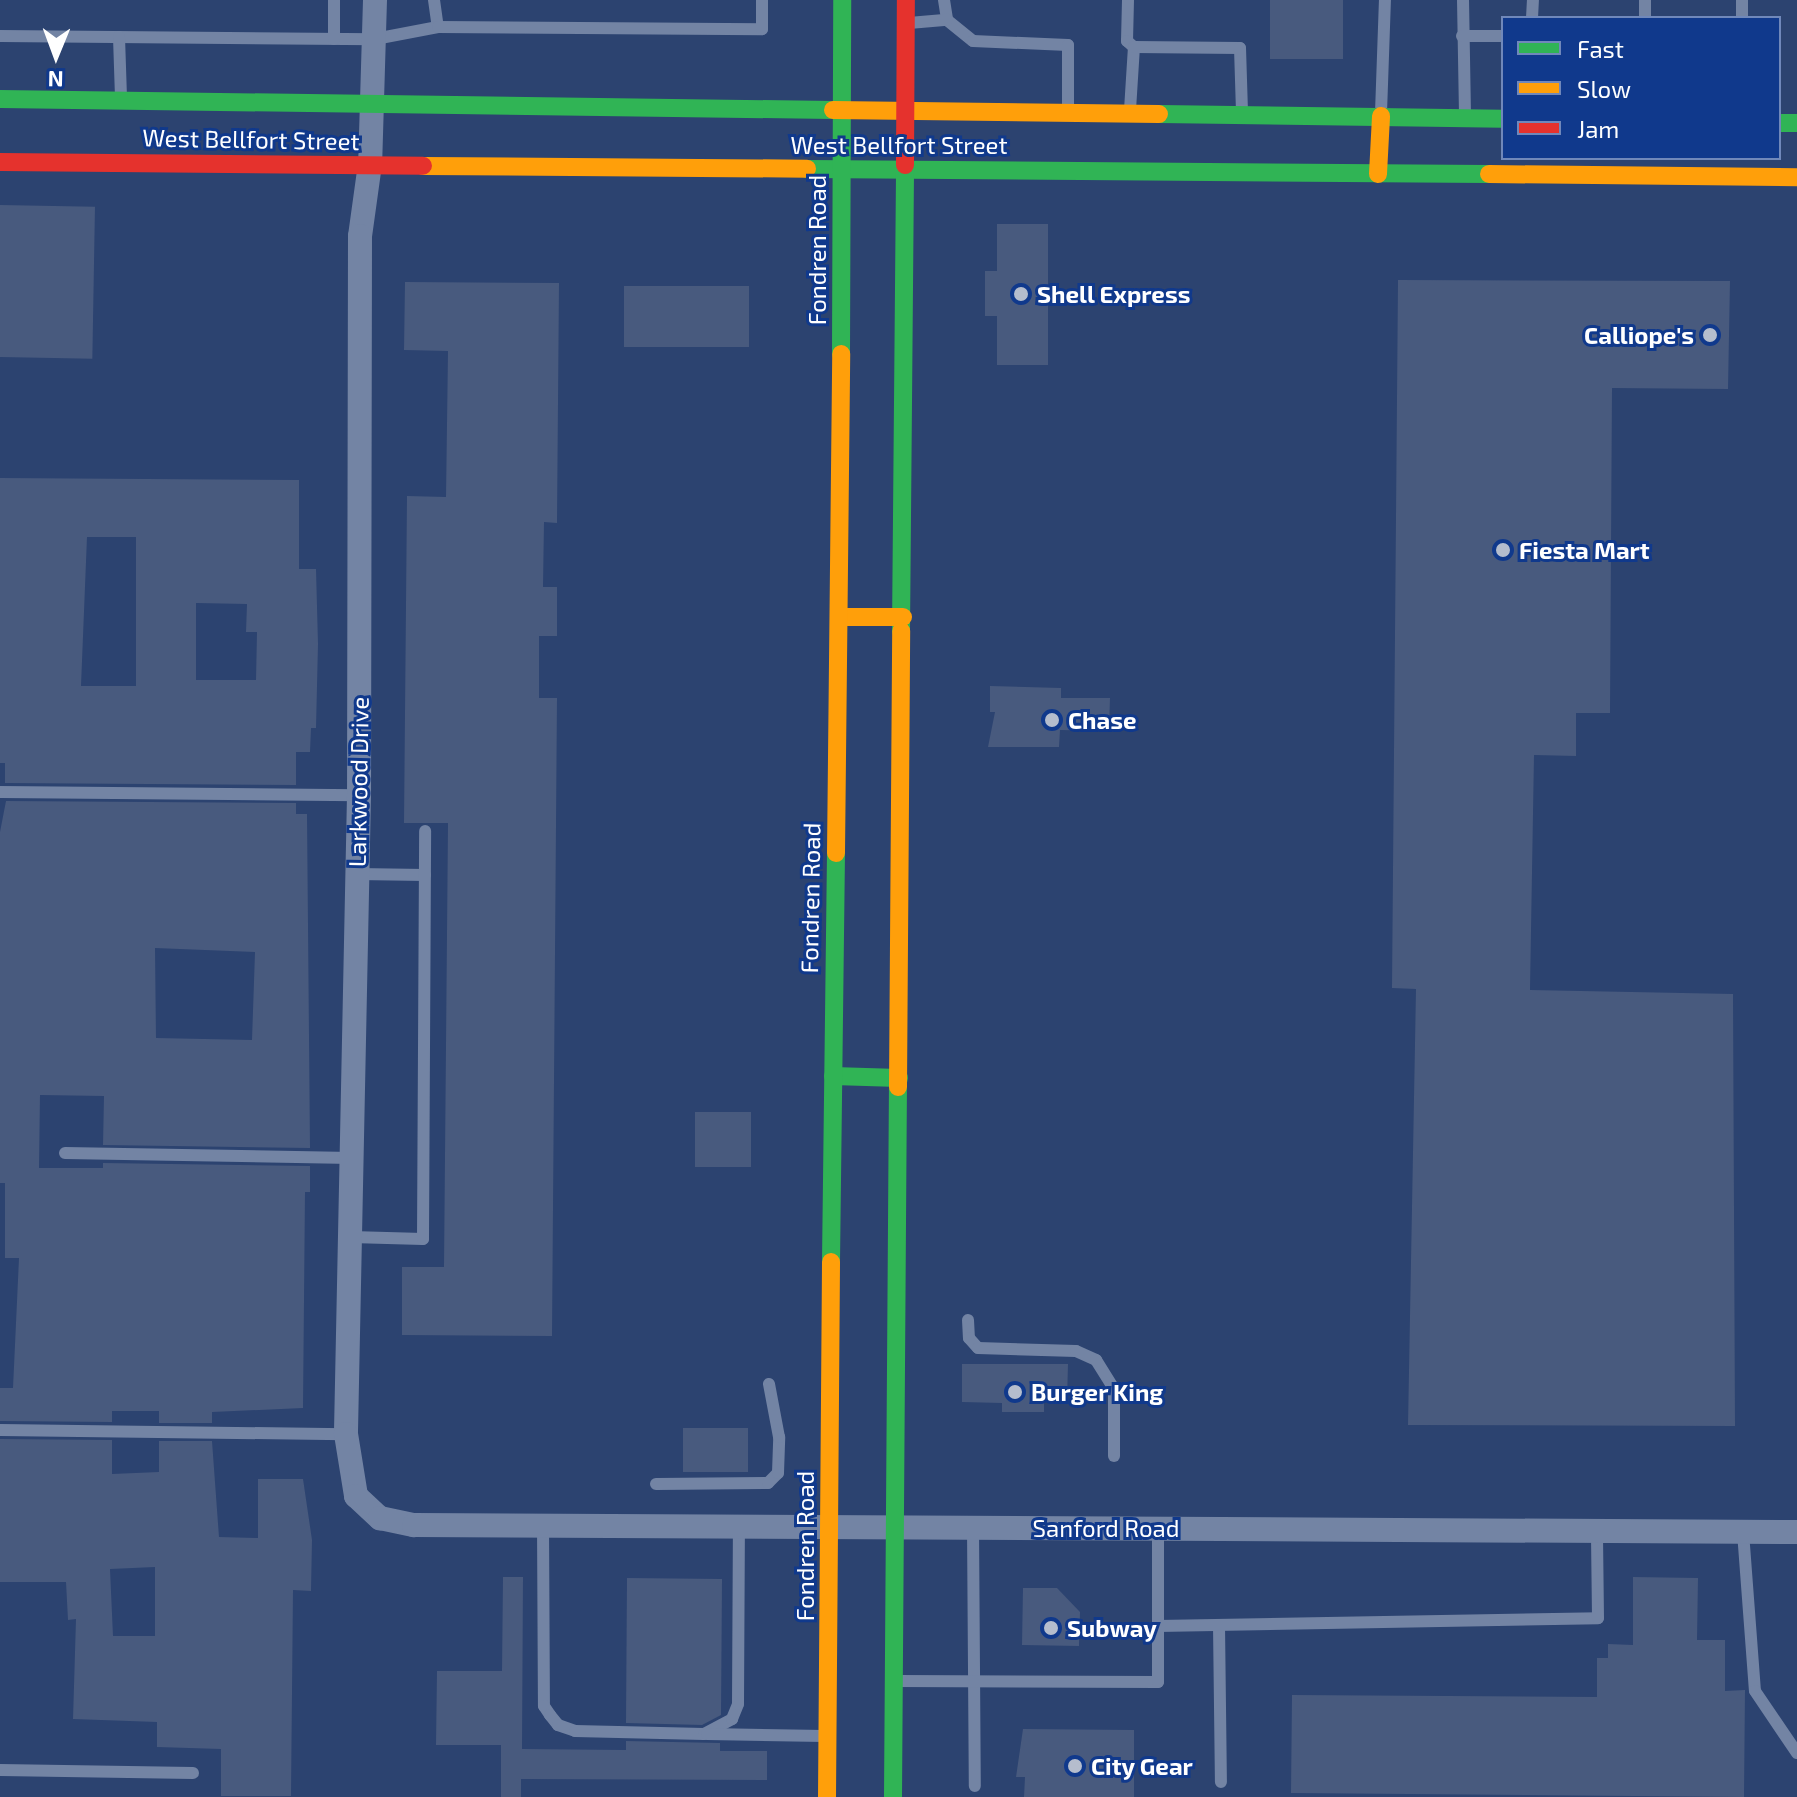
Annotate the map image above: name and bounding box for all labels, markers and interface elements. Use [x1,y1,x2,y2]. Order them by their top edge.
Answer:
north arrow [16,16,96,96]
legend [1501,16,1781,160]
text: Fast [1577,34,1624,63]
text: N [47,67,64,93]
text: Slow [1577,74,1631,103]
text: Jam [1577,114,1619,143]
street label: West Bellfort Street [142,123,360,155]
street label: West Bellfort Street [790,131,1008,159]
street label: Fondren Road [803,175,831,325]
place label: Shell Express [1037,280,1191,308]
marker: Shell Express [1012,285,1030,303]
place label: Calliope's [1584,321,1694,349]
marker: Calliope's [1701,326,1719,344]
place label: Fiesta Mart [1519,536,1650,564]
marker: Fiesta Mart [1494,541,1512,559]
street label: Larkwood Drive [342,697,374,867]
place label: Chase [1068,706,1136,734]
marker: Chase [1043,711,1061,729]
street label: Fondren Road [794,822,826,974]
place label: Burger King [1031,1378,1164,1406]
marker: Burger King [1006,1383,1024,1401]
street label: Fondren Road [791,1471,819,1621]
street label: Sanford Road [1033,1514,1179,1542]
place label: Subway [1067,1614,1157,1642]
marker: Subway [1042,1619,1060,1637]
place label: City Gear [1091,1752,1193,1780]
marker: City Gear [1066,1757,1084,1775]

